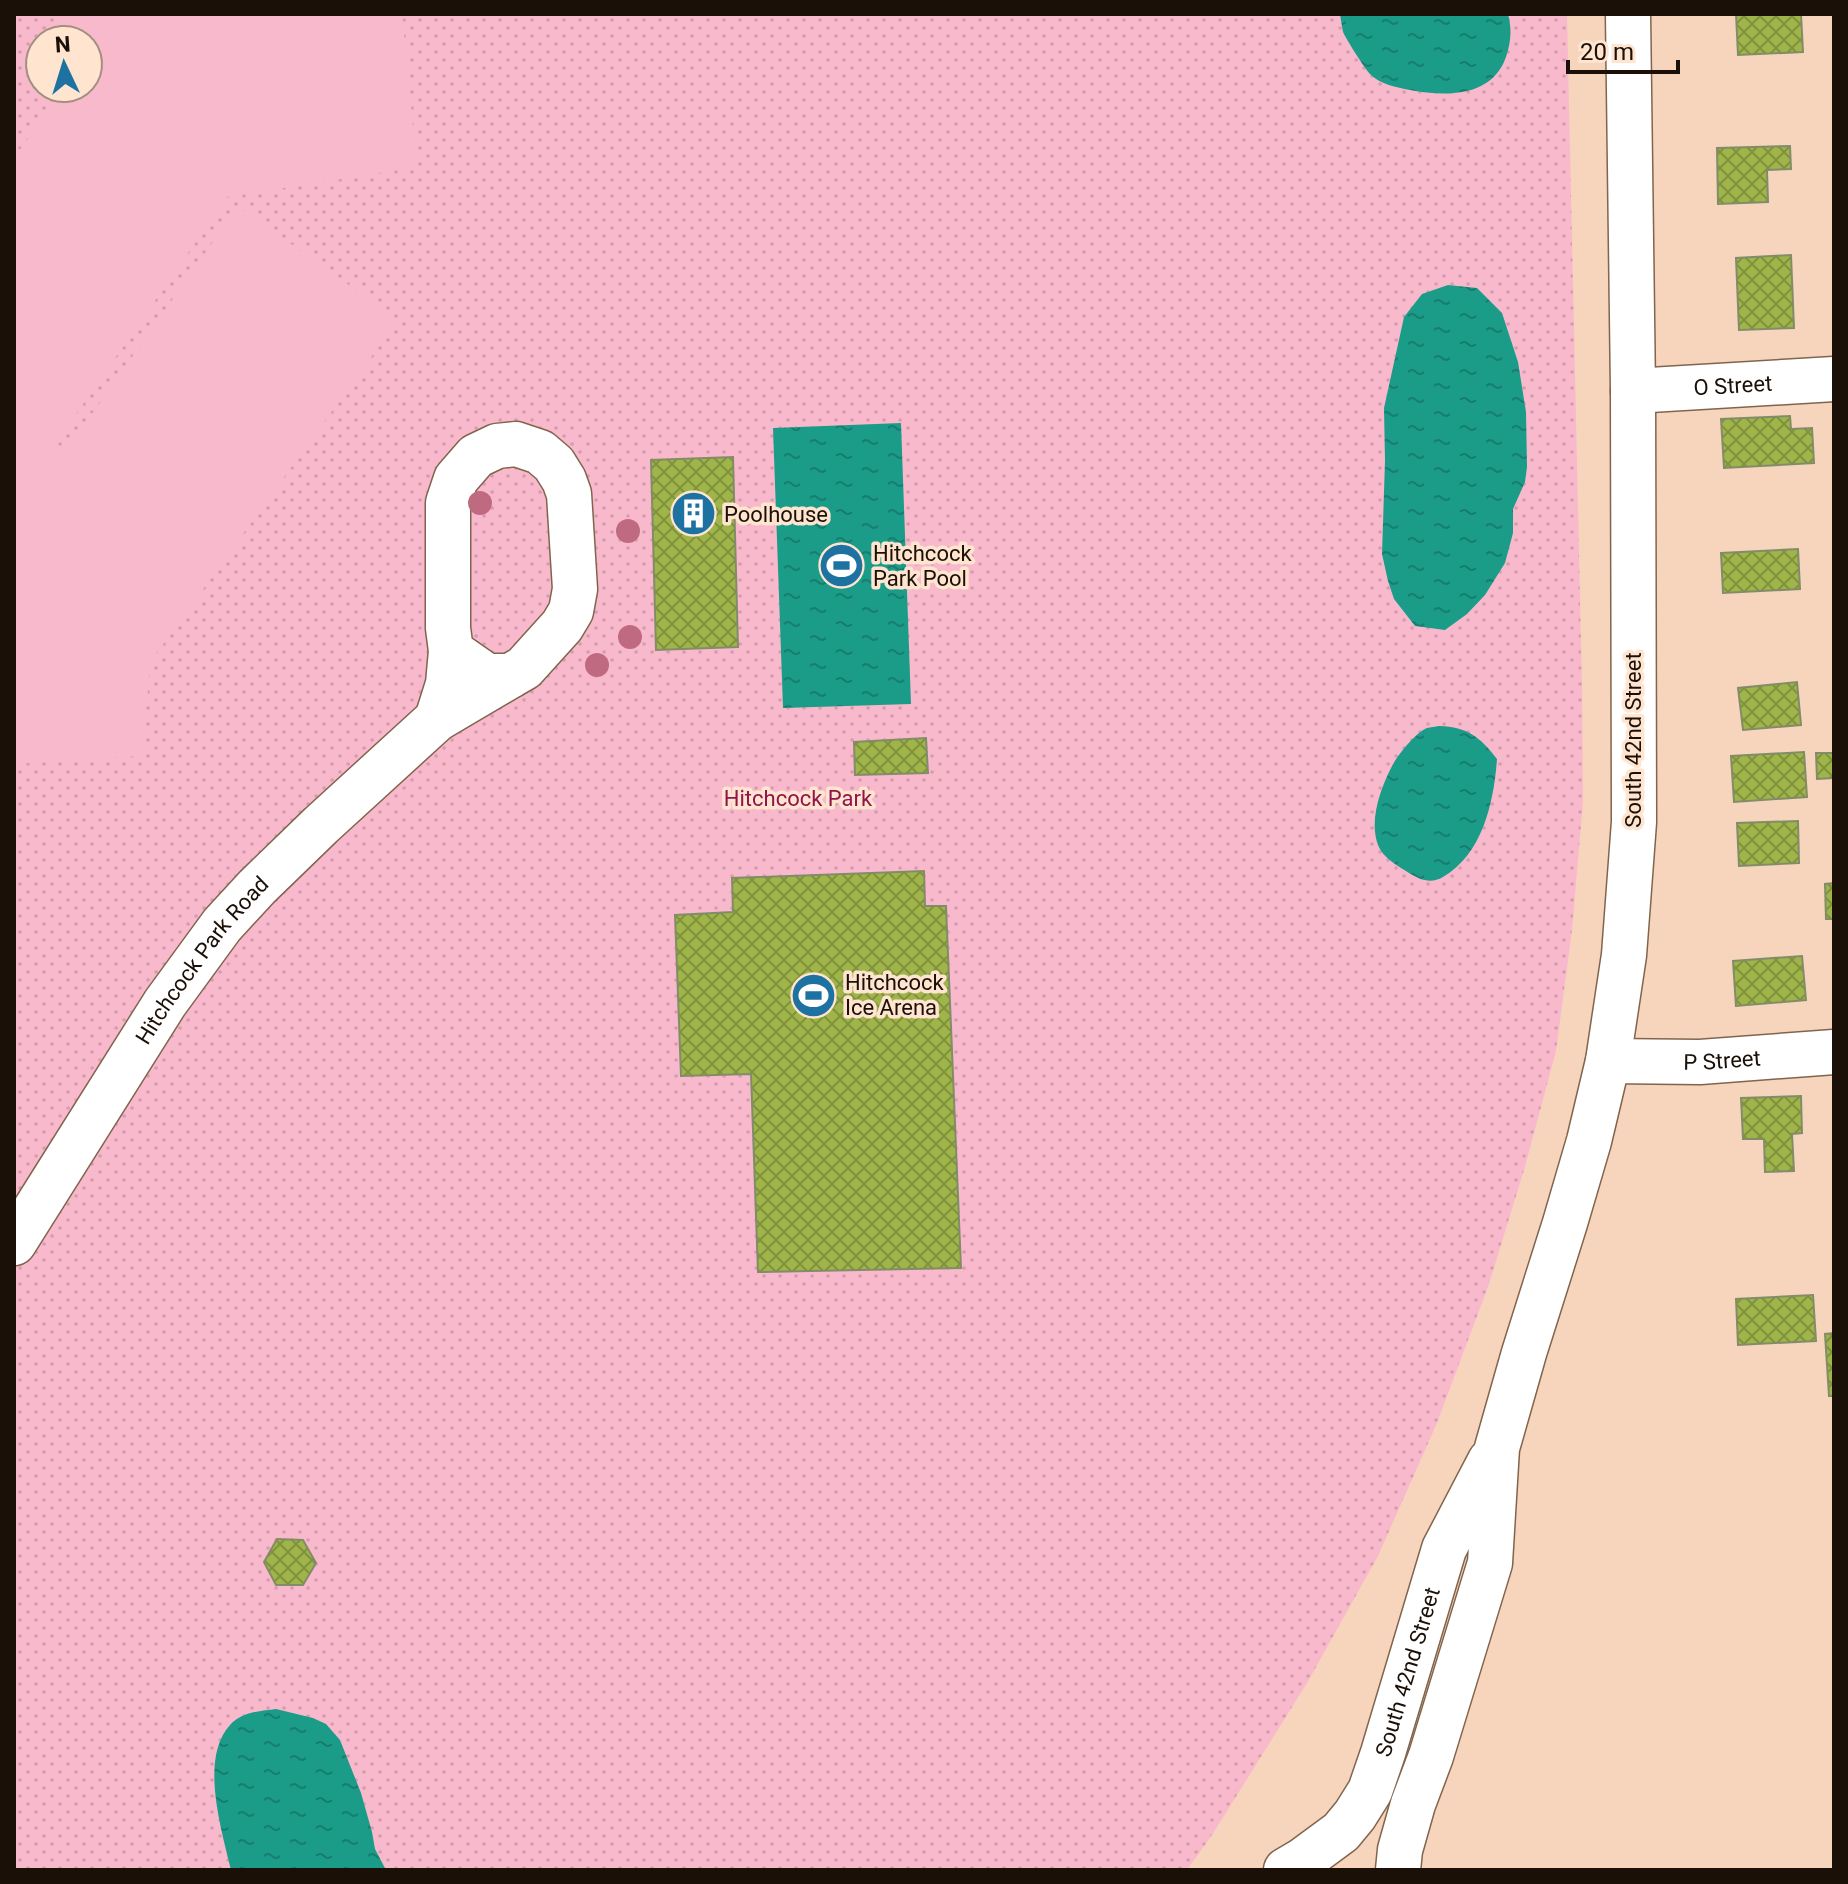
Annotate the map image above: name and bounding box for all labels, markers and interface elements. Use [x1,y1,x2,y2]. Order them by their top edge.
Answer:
north arrow [24,24,104,104]
scale bar [1568,24,1678,74]
text: N [54,32,71,58]
text: 20 m [1580,38,1634,66]
street label: O Street [1693,370,1773,400]
building icon: Poolhouse [669,490,717,538]
place label: Poolhouse [724,502,828,527]
place label: Hitchcock Park Pool [873,541,972,591]
sports icon: Hitchcock Park Pool [818,542,866,590]
street label: South 42nd Street [1621,652,1646,828]
park label: Hitchcock Park [724,786,873,811]
street label: Hitchcock Park Road [130,871,273,1048]
place label: Hitchcock Ice Arena [845,970,944,1020]
sports icon: Hitchcock Ice Arena [790,971,838,1019]
street label: P Street [1683,1045,1761,1075]
street label: South 42nd Street [1370,1584,1444,1760]

